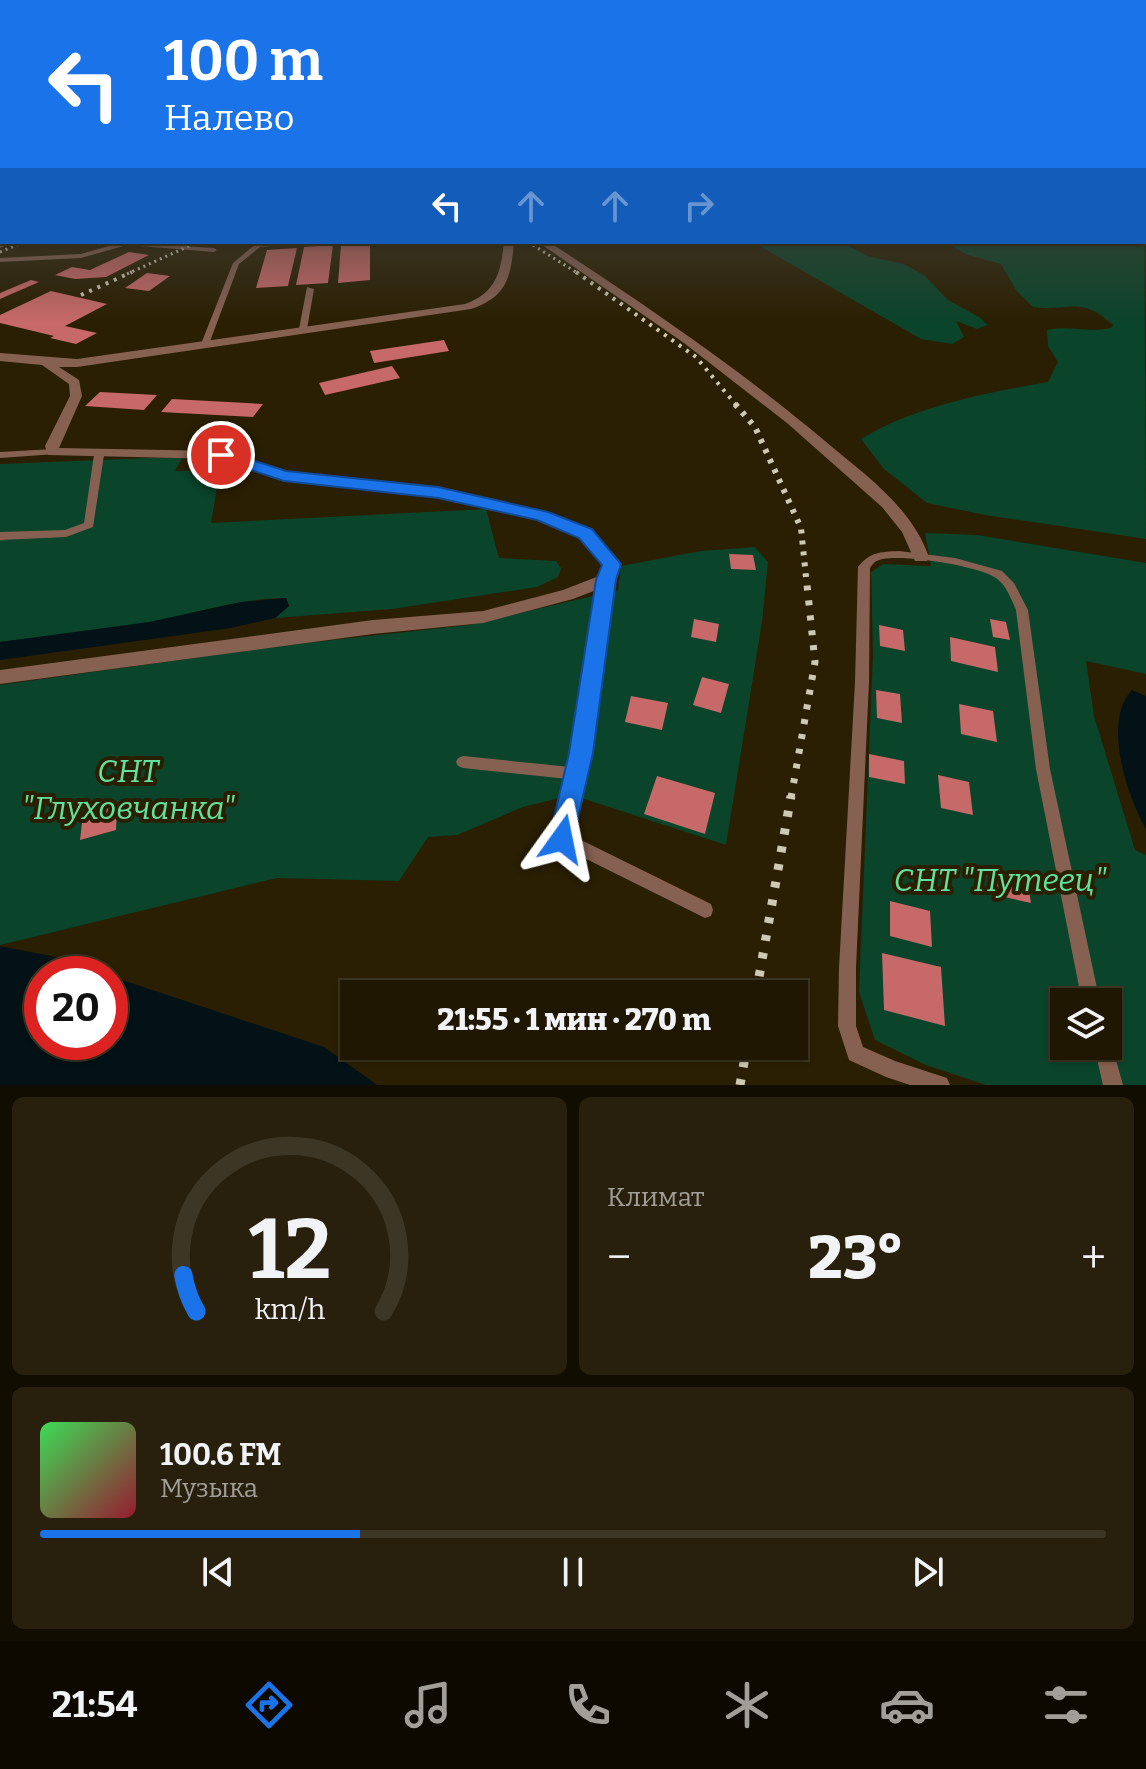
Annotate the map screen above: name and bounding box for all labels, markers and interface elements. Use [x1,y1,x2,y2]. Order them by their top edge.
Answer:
text: 100 m [164,28,323,95]
icon: left [32,32,136,136]
text: Налево [164,96,295,140]
icon: left [425,184,469,228]
icon: ahead [509,184,553,228]
icon: ahead [593,184,637,228]
icon: right [677,184,721,228]
pin [187,421,255,489]
icon: arrive [199,433,243,477]
park label: СНТ "Глуховчанка" [21,752,236,827]
position arrow [520,797,604,881]
park label: СНТ "Путеец" [894,861,1108,899]
speed limit sign: 20 [24,956,128,1060]
map controls [1050,988,1122,1060]
button: layers [1050,988,1122,1060]
text: 21:55 · 1 мин · 270 m [437,1002,711,1038]
text: Климат [607,1182,704,1213]
text: 12 [248,1200,331,1300]
text: 23° [808,1222,904,1294]
text: − [607,1231,631,1284]
text: + [1081,1231,1106,1284]
text: km/h [254,1292,325,1327]
text: 100.6 FM [160,1437,282,1473]
text: Музыка [160,1473,258,1504]
icon: previous [196,1550,240,1594]
icon: pause [551,1550,595,1594]
icon: next [906,1550,950,1594]
icon: directions [241,1677,297,1733]
icon: music [400,1677,456,1733]
icon: phone [560,1677,616,1733]
icon: climate [719,1677,775,1733]
icon: car [879,1677,935,1733]
icon: filters [1038,1677,1094,1733]
text: 21:54 [52,1683,138,1727]

